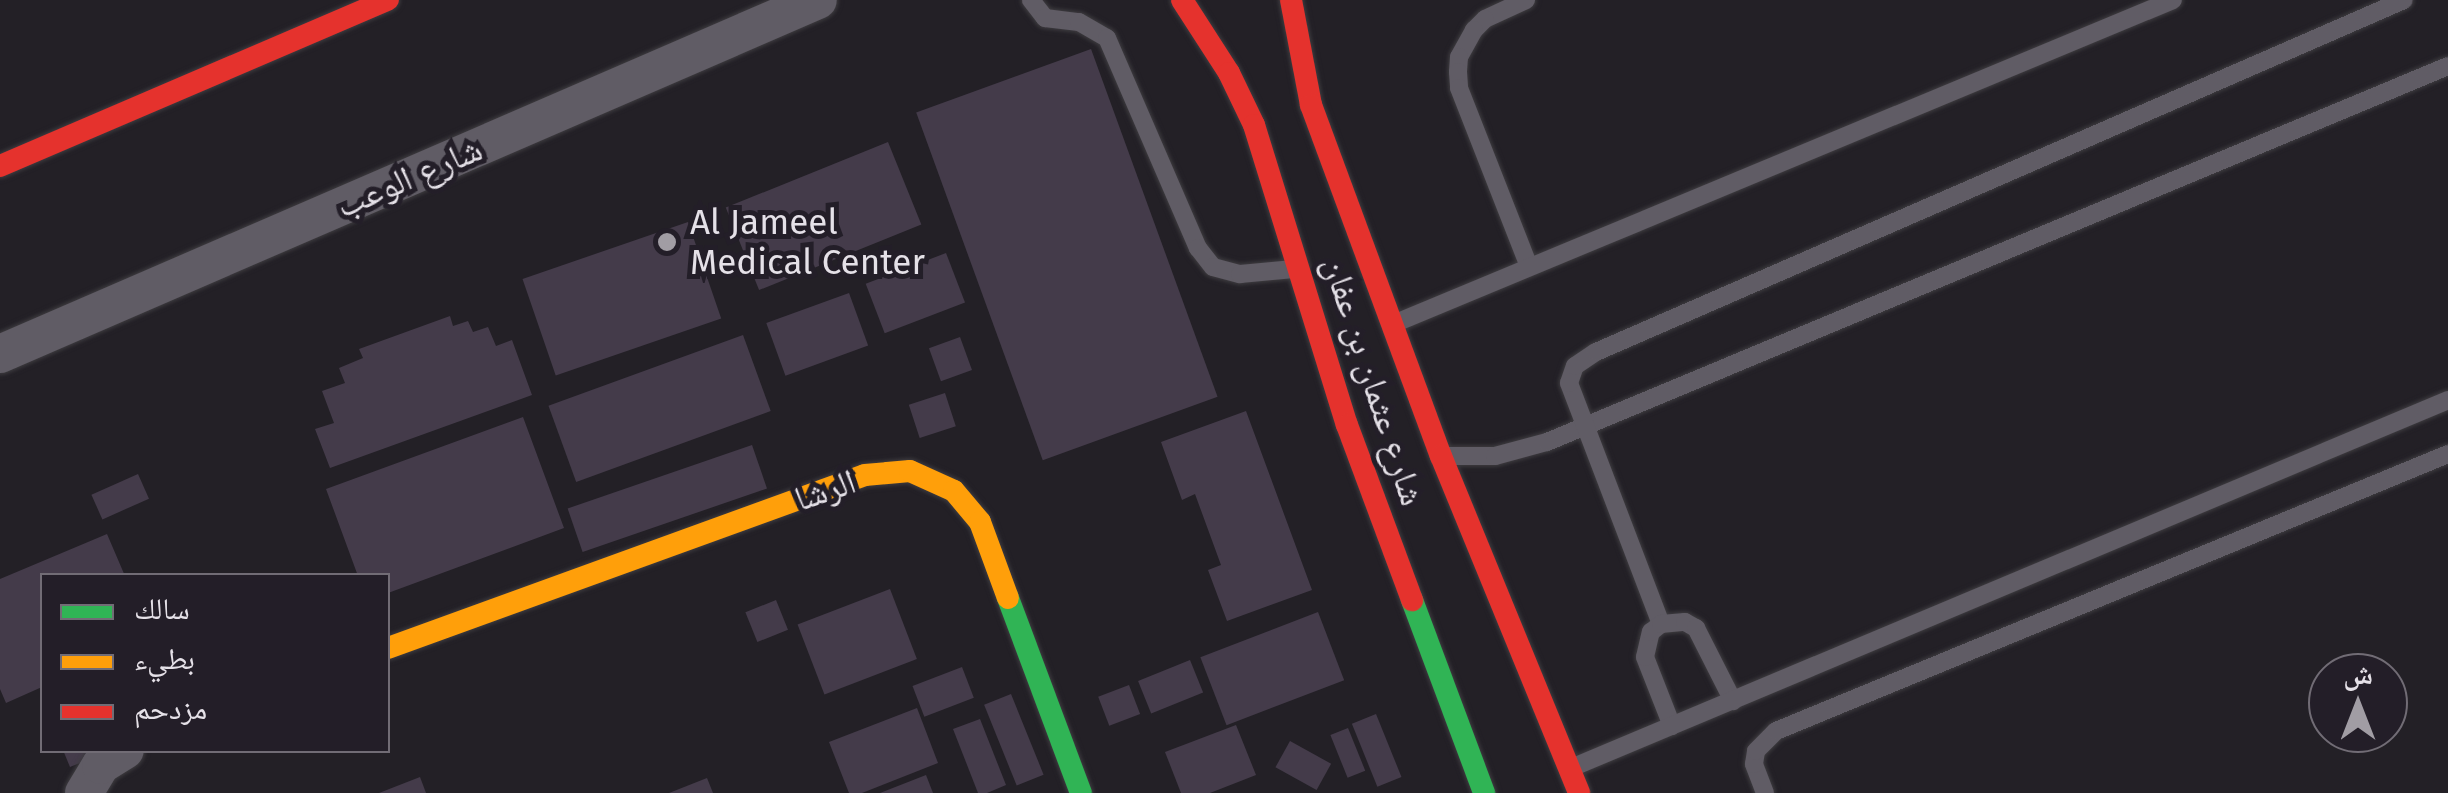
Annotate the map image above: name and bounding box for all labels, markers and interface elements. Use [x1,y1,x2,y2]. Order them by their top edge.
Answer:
street label: شارع الوعب [330,128,488,226]
place label: Al Jameel Medical Center [690,201,925,283]
marker: Al Jameel Medical Center [654,229,680,255]
street label: شارع عثمان بن عفان [1314,251,1434,511]
street label: الرشا [789,460,861,520]
legend [40,573,390,753]
text: سالك [134,591,190,627]
text: بطيء [134,641,195,677]
north arrow [2308,653,2408,753]
text: ش [2343,658,2373,691]
text: مزدحم [134,691,207,727]

